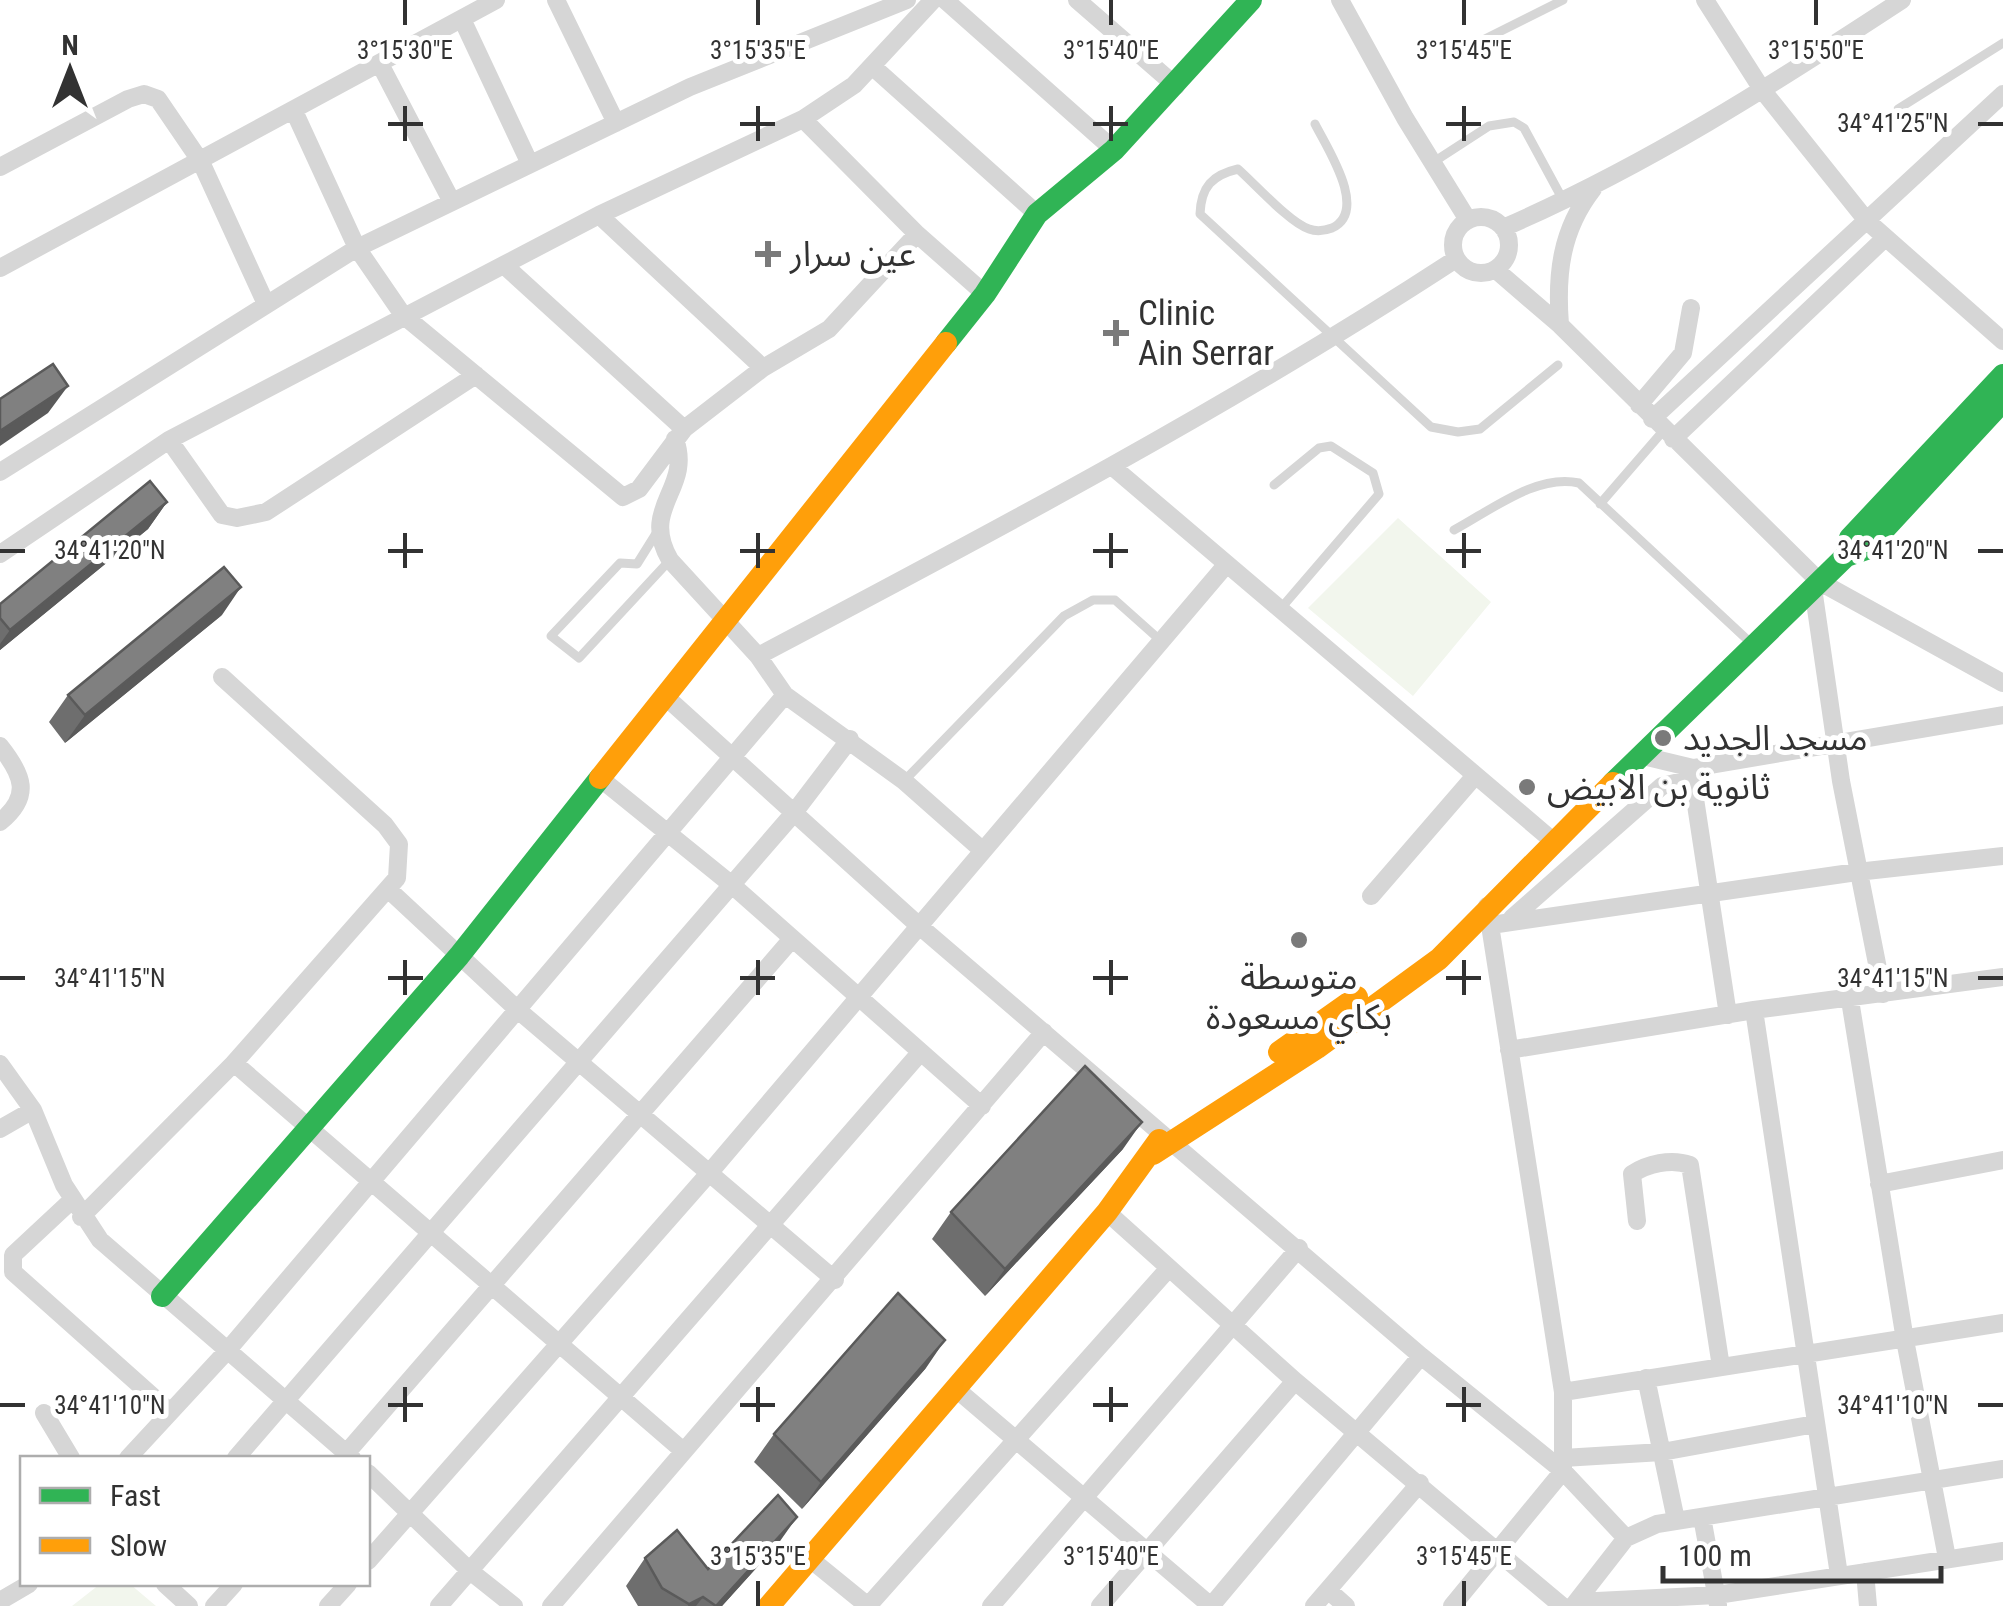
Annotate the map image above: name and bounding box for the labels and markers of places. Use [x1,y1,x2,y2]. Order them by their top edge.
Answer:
place label: عين سرار [789,234,916,275]
marker: عين سرار [755,241,781,267]
place label: Clinic Ain Serrar [1138,293,1274,374]
marker: Clinic Ain Serrar [1103,320,1129,346]
place label: مسجد الجديد [1683,718,1868,759]
marker: مسجد الجديد [1652,727,1674,749]
place label: ثانوية بن الابيض [1547,767,1771,808]
marker: ثانوية بن الابيض [1516,776,1538,798]
marker: متوسطة بكاي مسعودة [1288,929,1310,951]
place label: متوسطة بكاي مسعودة [1206,957,1392,1044]

